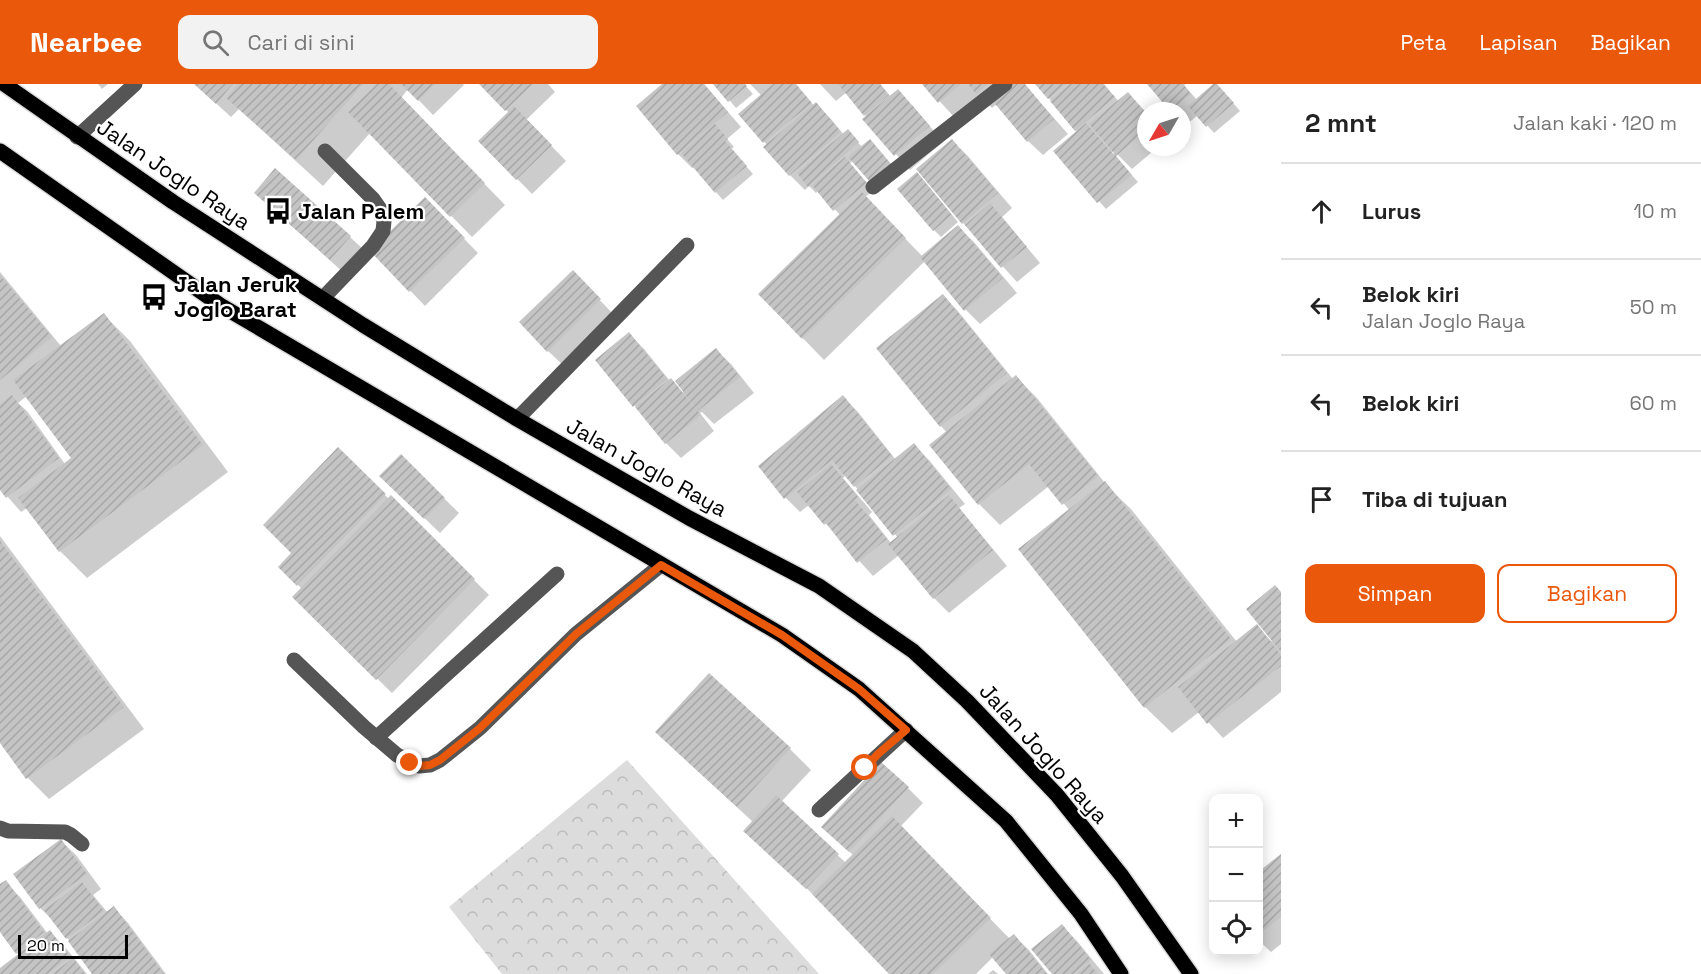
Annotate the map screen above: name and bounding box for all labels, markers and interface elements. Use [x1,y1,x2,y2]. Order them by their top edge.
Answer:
search box [178,15,598,69]
text: Nearbee [30,24,142,60]
icon: search [199,26,232,59]
text: Cari di sini [247,28,355,56]
text: Peta [1401,29,1447,56]
text: Lapisan [1480,29,1558,56]
text: Bagikan [1591,29,1671,56]
north arrow [1137,102,1191,156]
text: 2 mnt [1305,106,1377,140]
text: Jalan kaki · 120 m [1513,110,1677,136]
street label: Jalan Joglo Raya [92,112,257,236]
icon: ahead [1305,195,1338,228]
bus stop icon: Jalan Palem [263,196,293,226]
place label: Jalan Palem [298,197,424,225]
text: Lurus [1362,197,1421,225]
text: 10 m [1633,198,1677,224]
place label: Jalan Jeruk Joglo Barat [174,270,298,323]
text: Belok kiri [1362,280,1459,308]
bus stop icon: Jalan Jeruk Joglo Barat [139,282,169,312]
icon: left [1305,291,1338,324]
text: 50 m [1630,294,1677,320]
text: Jalan Joglo Raya [1362,308,1525,334]
icon: left [1305,387,1338,420]
text: Belok kiri [1362,389,1459,417]
text: 60 m [1630,390,1677,416]
street label: Jalan Joglo Raya [562,411,733,523]
icon: arrive [1305,483,1338,516]
text: Tiba di tujuan [1362,485,1508,513]
button: Simpan [1305,564,1485,623]
button: Bagikan [1497,564,1677,623]
street label: Jalan Joglo Raya [974,677,1115,829]
route end [396,749,422,775]
route start [851,754,877,780]
map controls [1209,794,1263,956]
button: + [1209,794,1263,848]
button: − [1209,848,1263,902]
button: locate [1209,902,1263,956]
scale bar [18,932,128,960]
text: 20 m [27,935,65,956]

